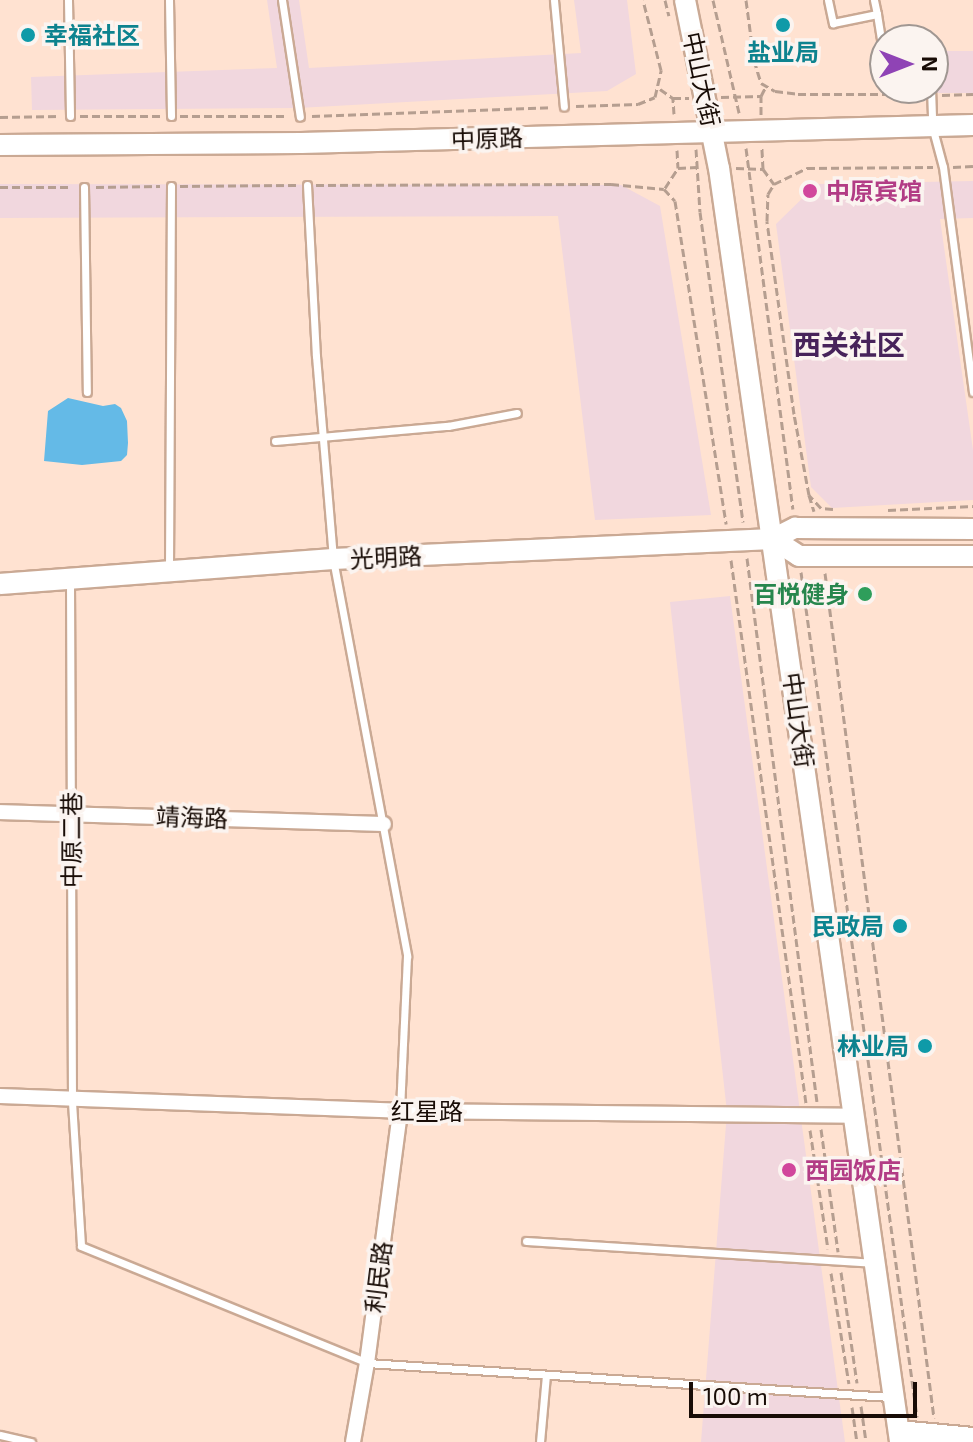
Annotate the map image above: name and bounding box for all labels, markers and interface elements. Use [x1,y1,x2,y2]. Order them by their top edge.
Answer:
marker: 盐业局 [774,16,792,34]
place label: 幸福社区 [44,21,140,49]
north arrow [869,24,949,104]
marker: 幸福社区 [19,26,37,44]
street label: 中山大街 [678,29,726,129]
place label: 盐业局 [747,38,819,66]
text: N [918,56,944,72]
street label: 中原路 [451,122,523,154]
place label: 中原宾馆 [826,177,922,205]
marker: 中原宾馆 [801,182,819,200]
district label: 西关社区 [793,327,905,361]
street label: 光明路 [349,541,423,573]
place label: 百悦健身 [753,580,849,608]
marker: 百悦健身 [856,585,874,603]
street label: 中山大街 [778,670,820,770]
street label: 中原二巷 [57,792,85,888]
street label: 靖海路 [156,801,228,833]
place label: 民政局 [812,912,884,940]
marker: 民政局 [891,917,909,935]
place label: 林业局 [837,1032,909,1060]
marker: 林业局 [916,1037,934,1055]
street label: 红星路 [391,1097,463,1125]
place label: 西园饭店 [805,1156,901,1184]
marker: 西园饭店 [780,1161,798,1179]
street label: 利民路 [359,1240,397,1314]
scale bar [693,1366,921,1416]
text: 100 m [703,1381,768,1410]

